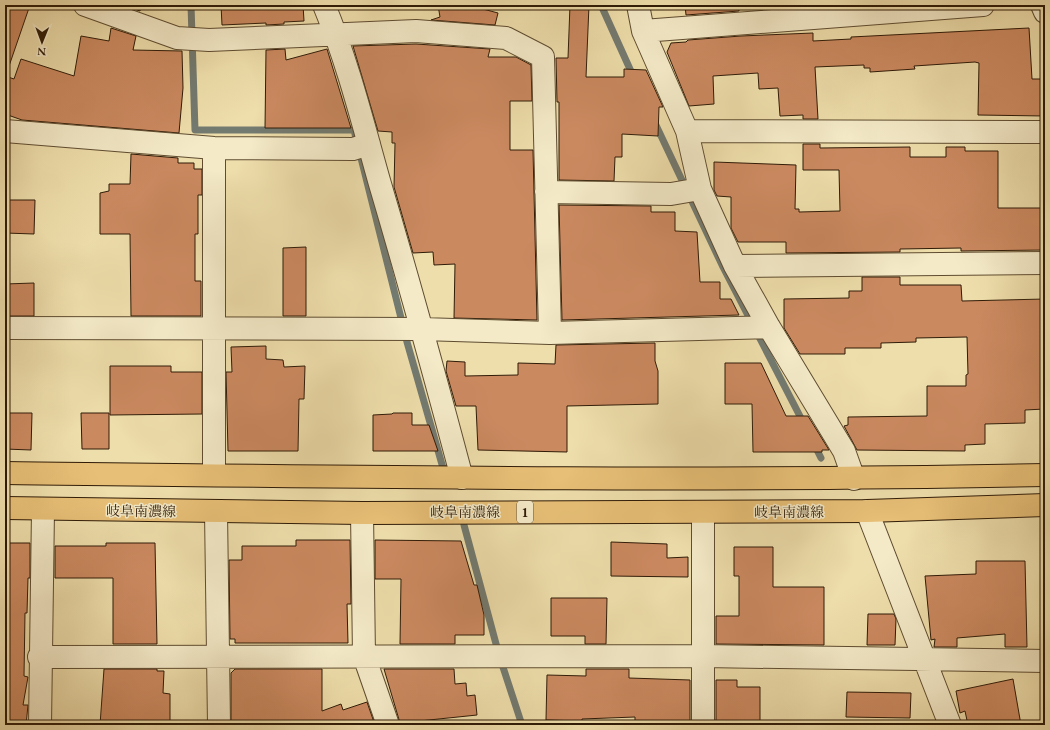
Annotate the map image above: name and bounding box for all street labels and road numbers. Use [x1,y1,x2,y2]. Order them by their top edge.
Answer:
street label: 岐阜南濃線 [106,501,176,521]
road number: 1 [517,501,533,523]
street label: 岐阜南濃線 [430,503,500,521]
street label: 岐阜南濃線 [754,503,824,521]

